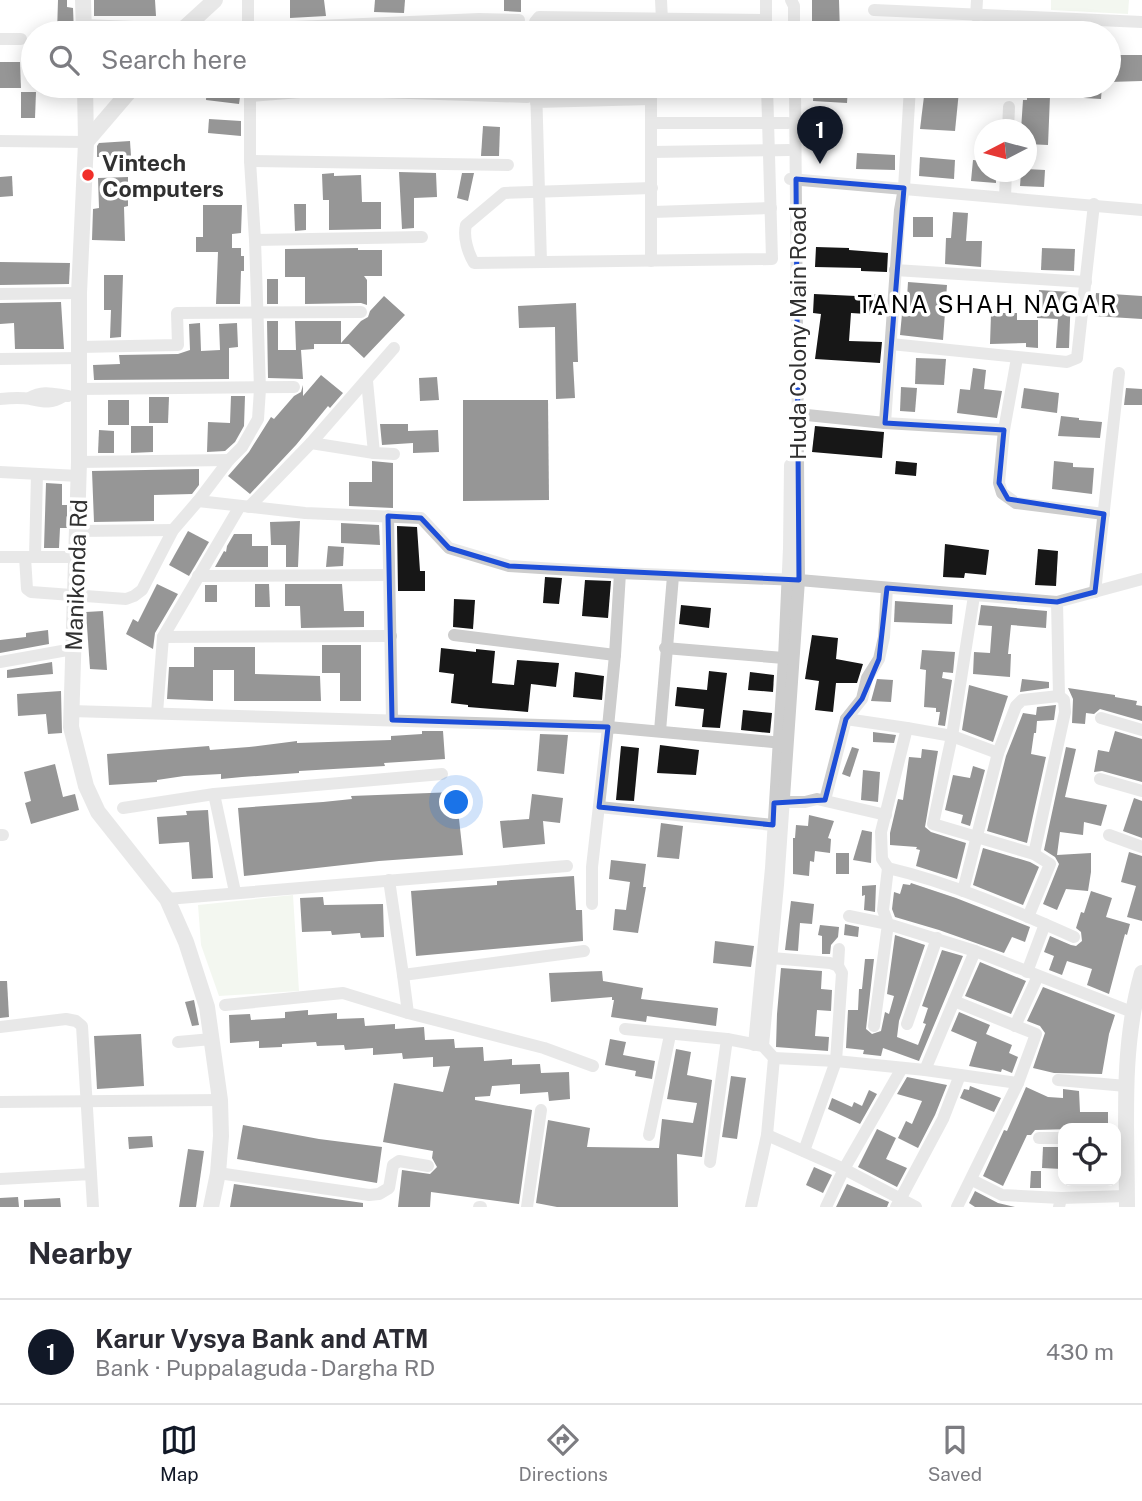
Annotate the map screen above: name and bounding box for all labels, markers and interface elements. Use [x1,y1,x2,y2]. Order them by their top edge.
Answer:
search box [21,21,1121,98]
icon: search [45,41,83,79]
text: Search here [101,44,247,75]
pin: 1 [797,106,843,164]
north arrow [974,119,1037,182]
place label: Vintech Computers [102,149,224,202]
marker: Vintech Computers [80,167,96,183]
street label: Huda Colony Main Road [784,206,811,460]
district label: TANA SHAH NAGAR [857,290,1119,318]
street label: Manikonda Rd [60,499,92,651]
your location [439,785,473,819]
map controls [1058,1123,1121,1186]
button: locate [1058,1123,1121,1186]
text: Nearby [28,1235,132,1271]
text: Karur Vysya Bank and ATM [95,1323,429,1354]
text: 1 [46,1338,56,1365]
text: 430 m [1046,1338,1114,1365]
text: Bank · Puppalaguda - Dargha RD [95,1354,435,1381]
tab: Map [160,1421,199,1485]
tab: Directions [519,1421,608,1485]
tab: Saved [928,1421,982,1485]

